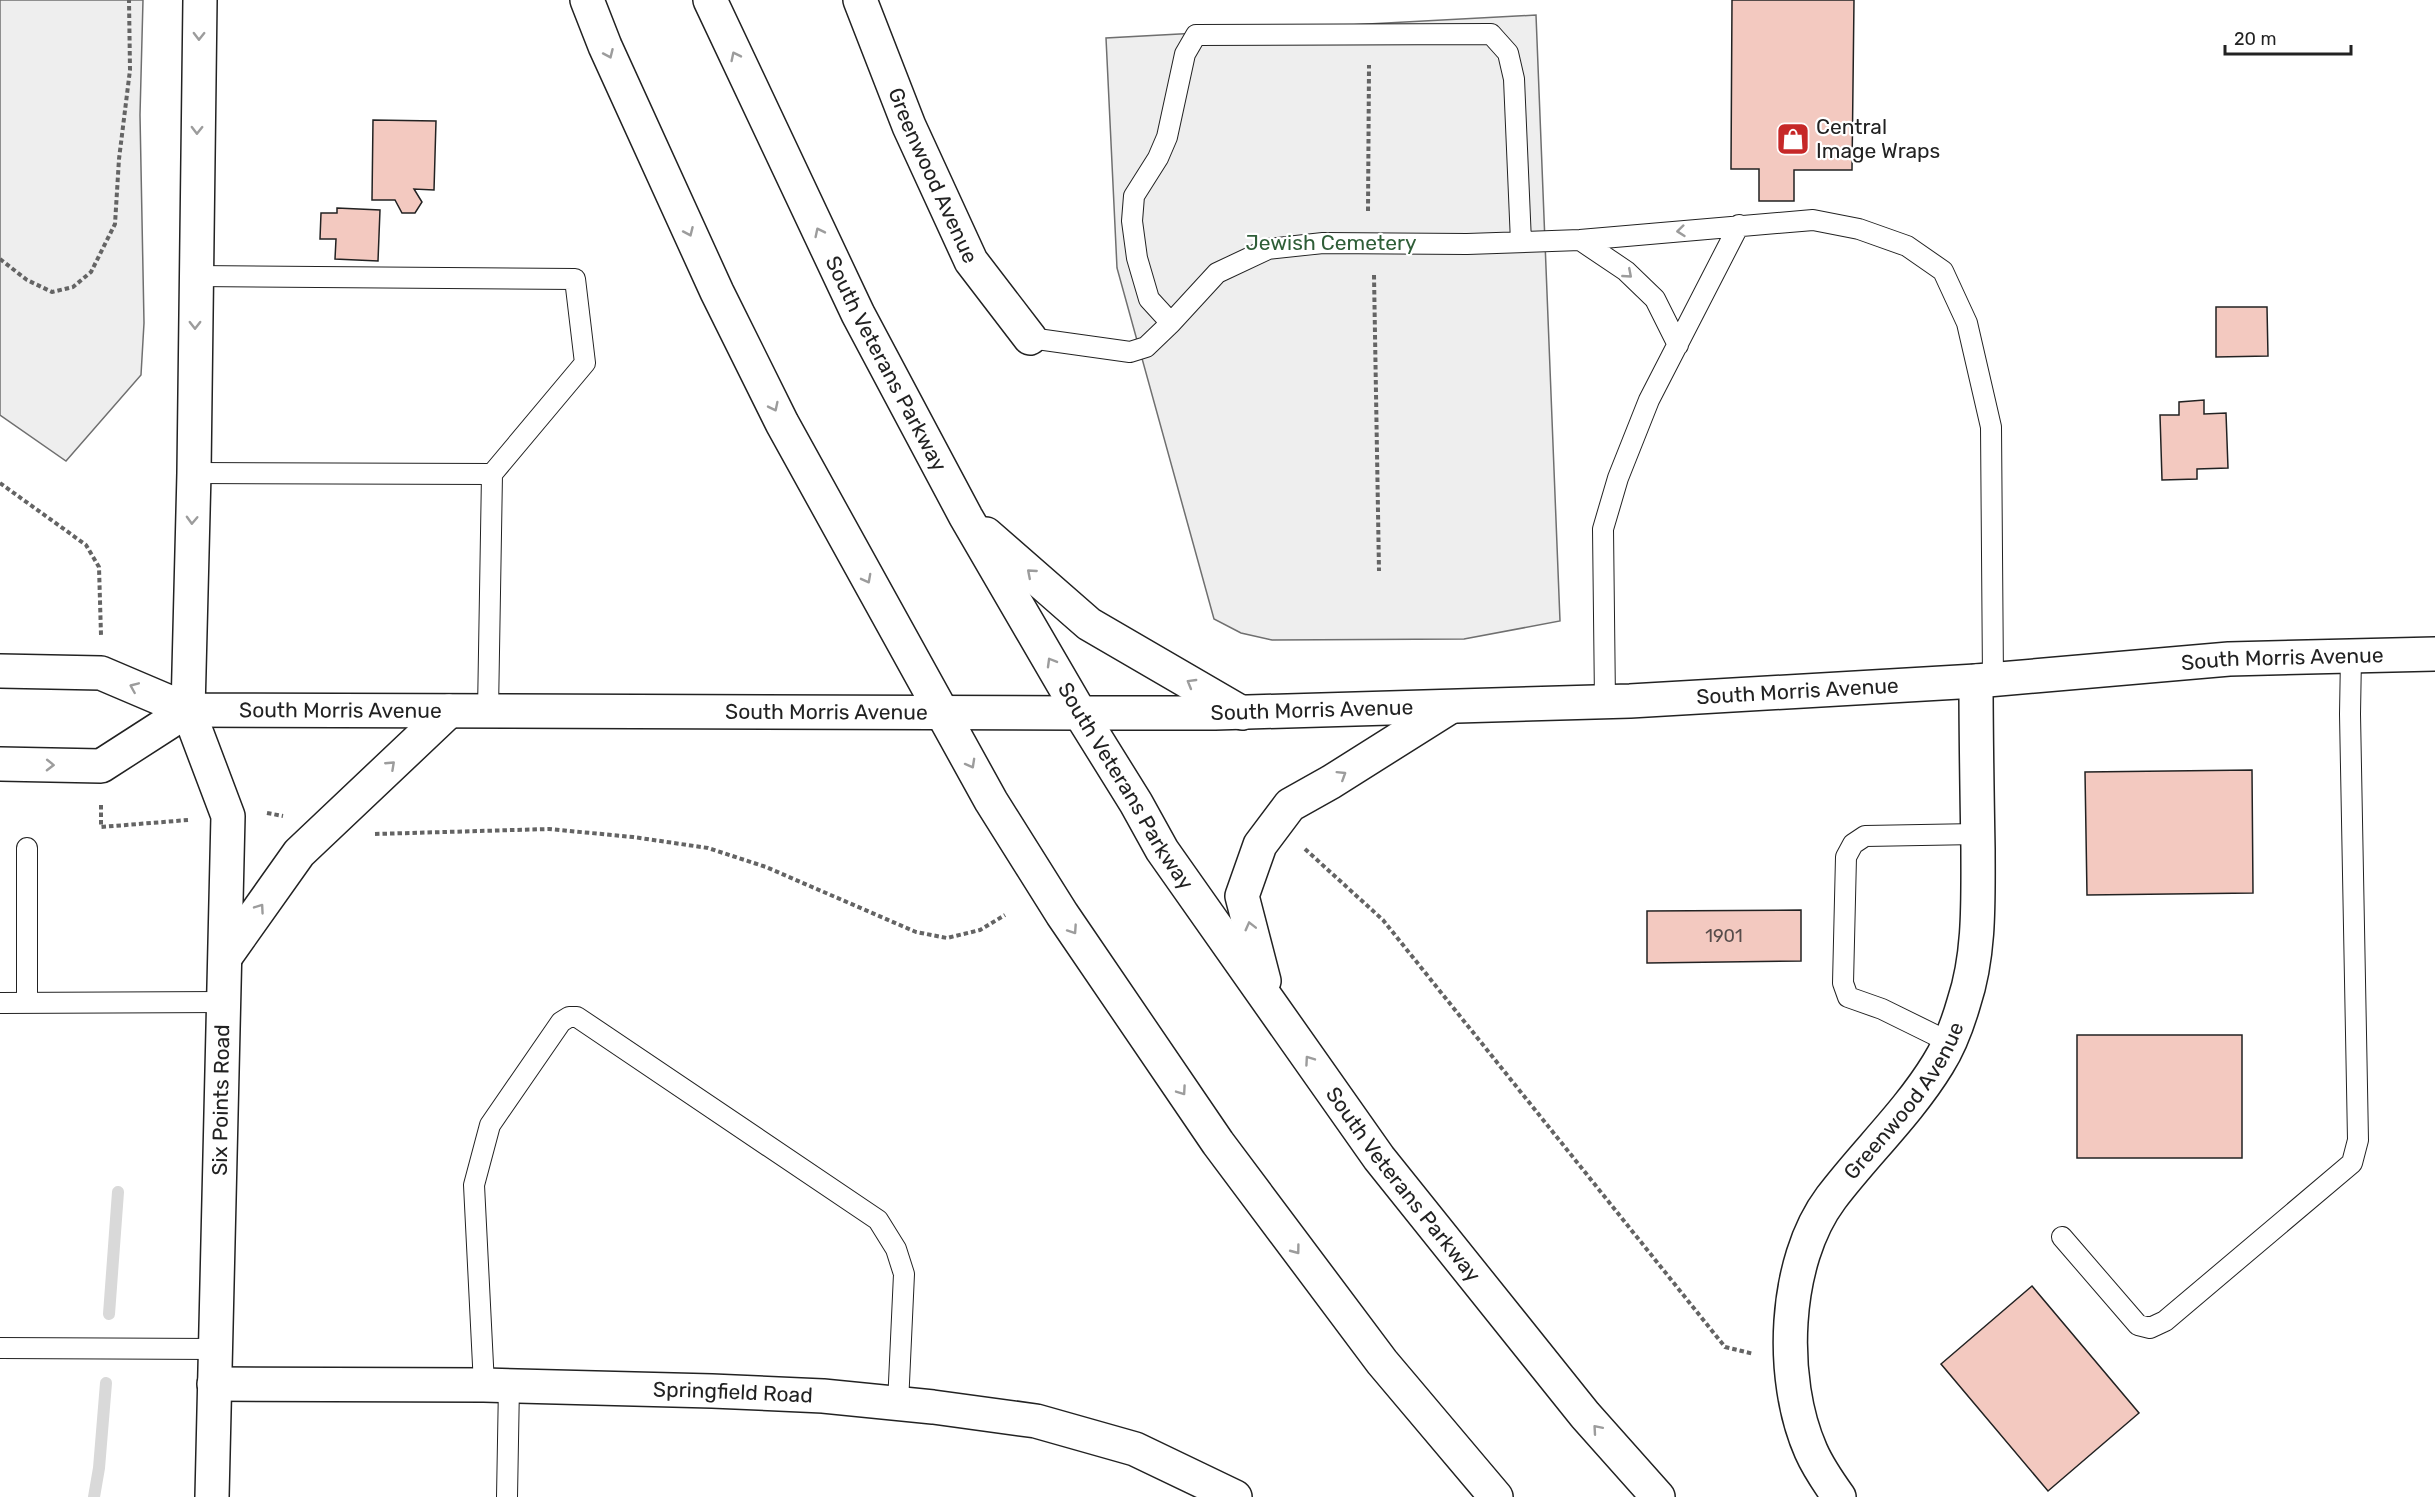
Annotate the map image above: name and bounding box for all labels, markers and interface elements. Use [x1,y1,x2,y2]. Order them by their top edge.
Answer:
scale bar [2225,18,2351,56]
text: 20 m [2234,28,2276,50]
one-way arrow [193,31,205,40]
one-way arrow [601,48,613,59]
one-way arrow [730,52,742,63]
street label: Greenwood Avenue [883,84,983,267]
place label: Central Image Wraps [1816,114,1940,163]
shop icon: Central Image Wraps [1775,121,1811,157]
one-way arrow [191,125,203,134]
one-way arrow [1677,224,1686,237]
one-way arrow [682,225,694,236]
one-way arrow [815,228,826,239]
park label: Jewish Cemetery [1246,230,1417,255]
street label: South Veterans Parkway [820,252,952,476]
one-way arrow [1621,267,1632,278]
one-way arrow [189,320,201,329]
one-way arrow [767,401,779,412]
one-way arrow [186,515,199,524]
one-way arrow [1027,569,1038,580]
one-way arrow [860,573,871,583]
street label: South Morris Avenue [2180,642,2384,675]
one-way arrow [1047,658,1058,668]
street label: South Morris Avenue [1696,672,1899,709]
street label: South Veterans Parkway [1053,678,1199,895]
one-way arrow [1187,679,1197,690]
one-way arrow [130,682,141,694]
street label: South Morris Avenue [1210,694,1414,725]
street label: South Morris Avenue [239,697,442,723]
street label: South Morris Avenue [725,699,928,724]
one-way arrow [963,758,975,768]
one-way arrow [46,759,55,771]
one-way arrow [384,762,395,773]
one-way arrow [1335,771,1346,782]
one-way arrow [253,904,264,915]
one-way arrow [1244,921,1257,931]
one-way arrow [1065,924,1077,934]
house number: 1901 [1705,925,1743,947]
street label: Greenwood Avenue [1838,1018,1969,1184]
street label: Six Points Road [207,1024,234,1176]
one-way arrow [1305,1055,1316,1066]
street label: South Veterans Parkway [1321,1082,1486,1287]
one-way arrow [1175,1085,1186,1096]
one-way arrow [1289,1243,1300,1254]
street label: Springfield Road [653,1376,813,1408]
one-way arrow [1593,1425,1604,1436]

